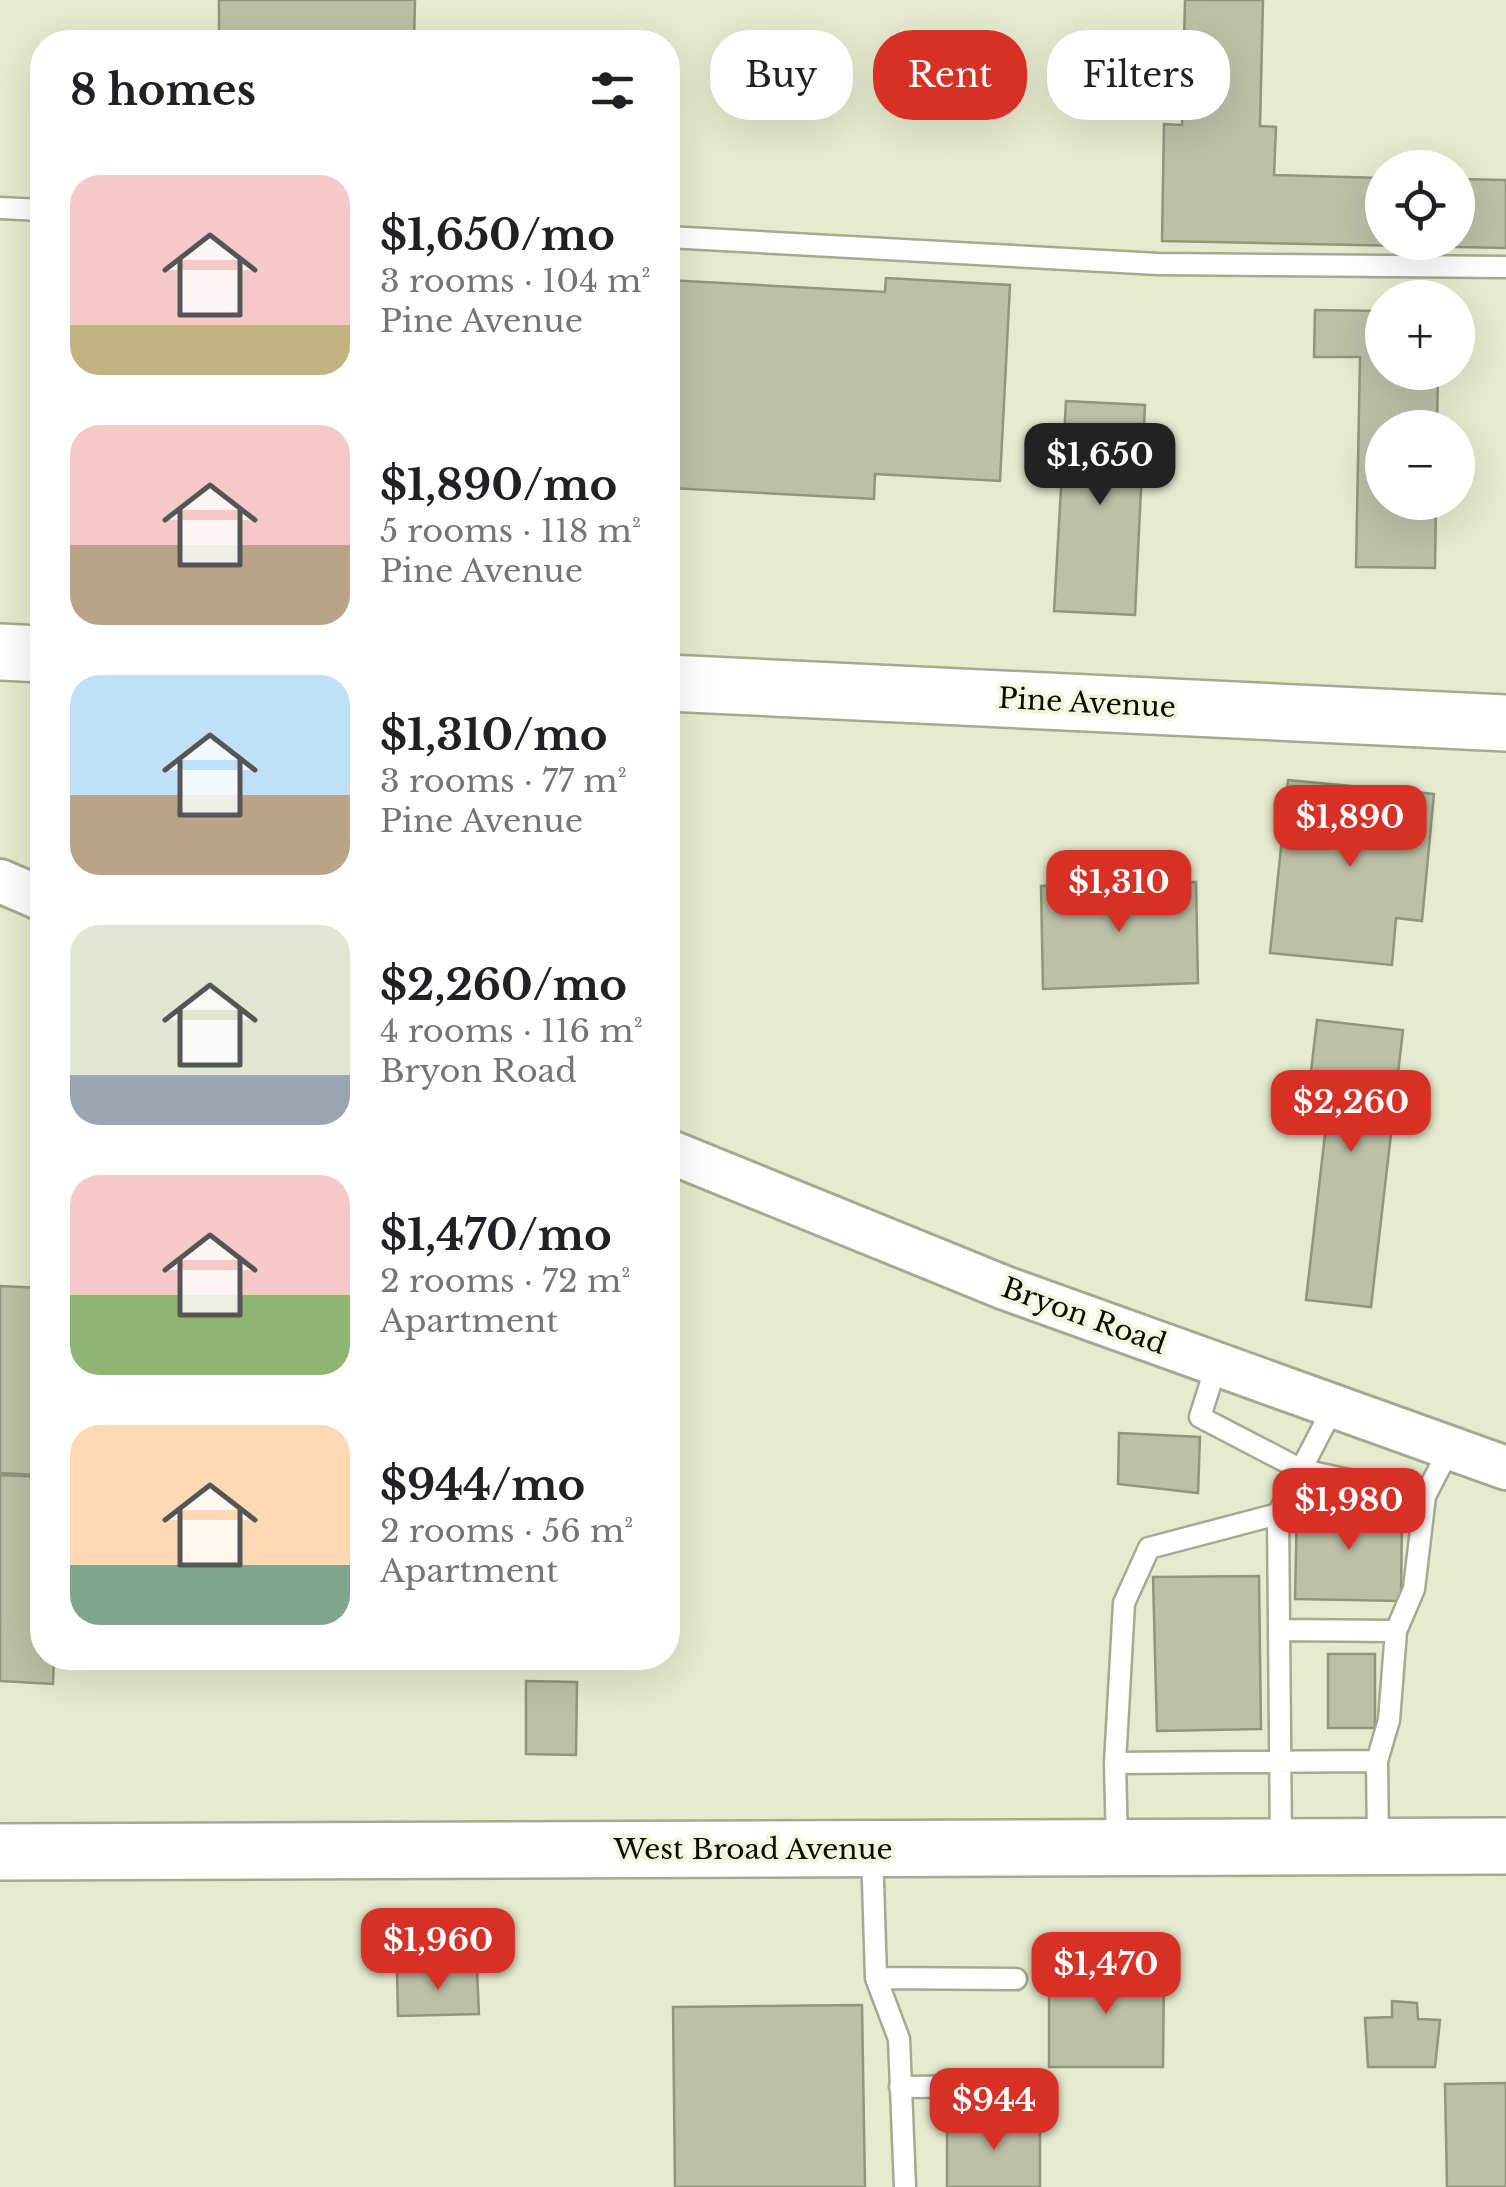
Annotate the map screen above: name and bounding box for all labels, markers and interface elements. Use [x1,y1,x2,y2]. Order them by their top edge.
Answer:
chip: Buy [710,30,853,120]
chip: Rent [873,30,1027,120]
chip: Filters [1047,30,1230,120]
icon: filters [585,63,640,118]
text: 8 homes [70,64,256,116]
map controls [1365,150,1475,520]
button: locate [1365,150,1475,260]
text: $1,650/mo [380,209,615,261]
icon: home [150,215,270,335]
text: 3 rooms · 104 m² [380,261,651,301]
button: + [1365,280,1475,390]
text: Pine Avenue [380,301,583,341]
button: − [1365,410,1475,520]
pin: $1,650 [1019,423,1181,508]
text: $1,650 [1046,435,1154,475]
text: $1,890/mo [380,459,617,511]
icon: home [150,465,270,585]
text: 5 rooms · 118 m² [380,511,641,551]
text: Pine Avenue [380,551,583,591]
street label: Pine Avenue [997,681,1177,725]
text: $1,310/mo [380,709,607,761]
icon: home [150,715,270,835]
text: 3 rooms · 77 m² [380,761,627,801]
pin: $1,890 [1269,785,1431,870]
text: $1,890 [1296,797,1405,837]
text: Pine Avenue [380,801,583,841]
pin: $1,310 [1038,850,1200,935]
text: $1,310 [1068,862,1170,902]
text: $2,260/mo [380,959,627,1011]
icon: home [150,965,270,1085]
text: 4 rooms · 116 m² [380,1011,643,1051]
text: Bryon Road [380,1051,577,1091]
pin: $2,260 [1270,1070,1432,1155]
text: $2,260 [1293,1082,1409,1122]
text: $1,470/mo [380,1209,612,1261]
icon: home [150,1215,270,1335]
text: 2 rooms · 72 m² [380,1261,630,1301]
street label: Bryon Road [997,1270,1171,1362]
text: Apartment [380,1301,558,1341]
text: $944/mo [380,1459,585,1511]
icon: home [150,1465,270,1585]
pin: $1,980 [1268,1468,1430,1553]
text: $1,980 [1295,1480,1404,1520]
text: 2 rooms · 56 m² [380,1511,633,1551]
text: Apartment [380,1551,558,1591]
street label: West Broad Avenue [613,1832,892,1867]
pin: $1,960 [357,1908,519,1993]
text: $1,960 [383,1920,493,1960]
pin: $1,470 [1025,1932,1187,2017]
text: $1,470 [1054,1944,1158,1984]
pin: $944 [935,2068,1053,2153]
text: $944 [952,2080,1036,2120]

